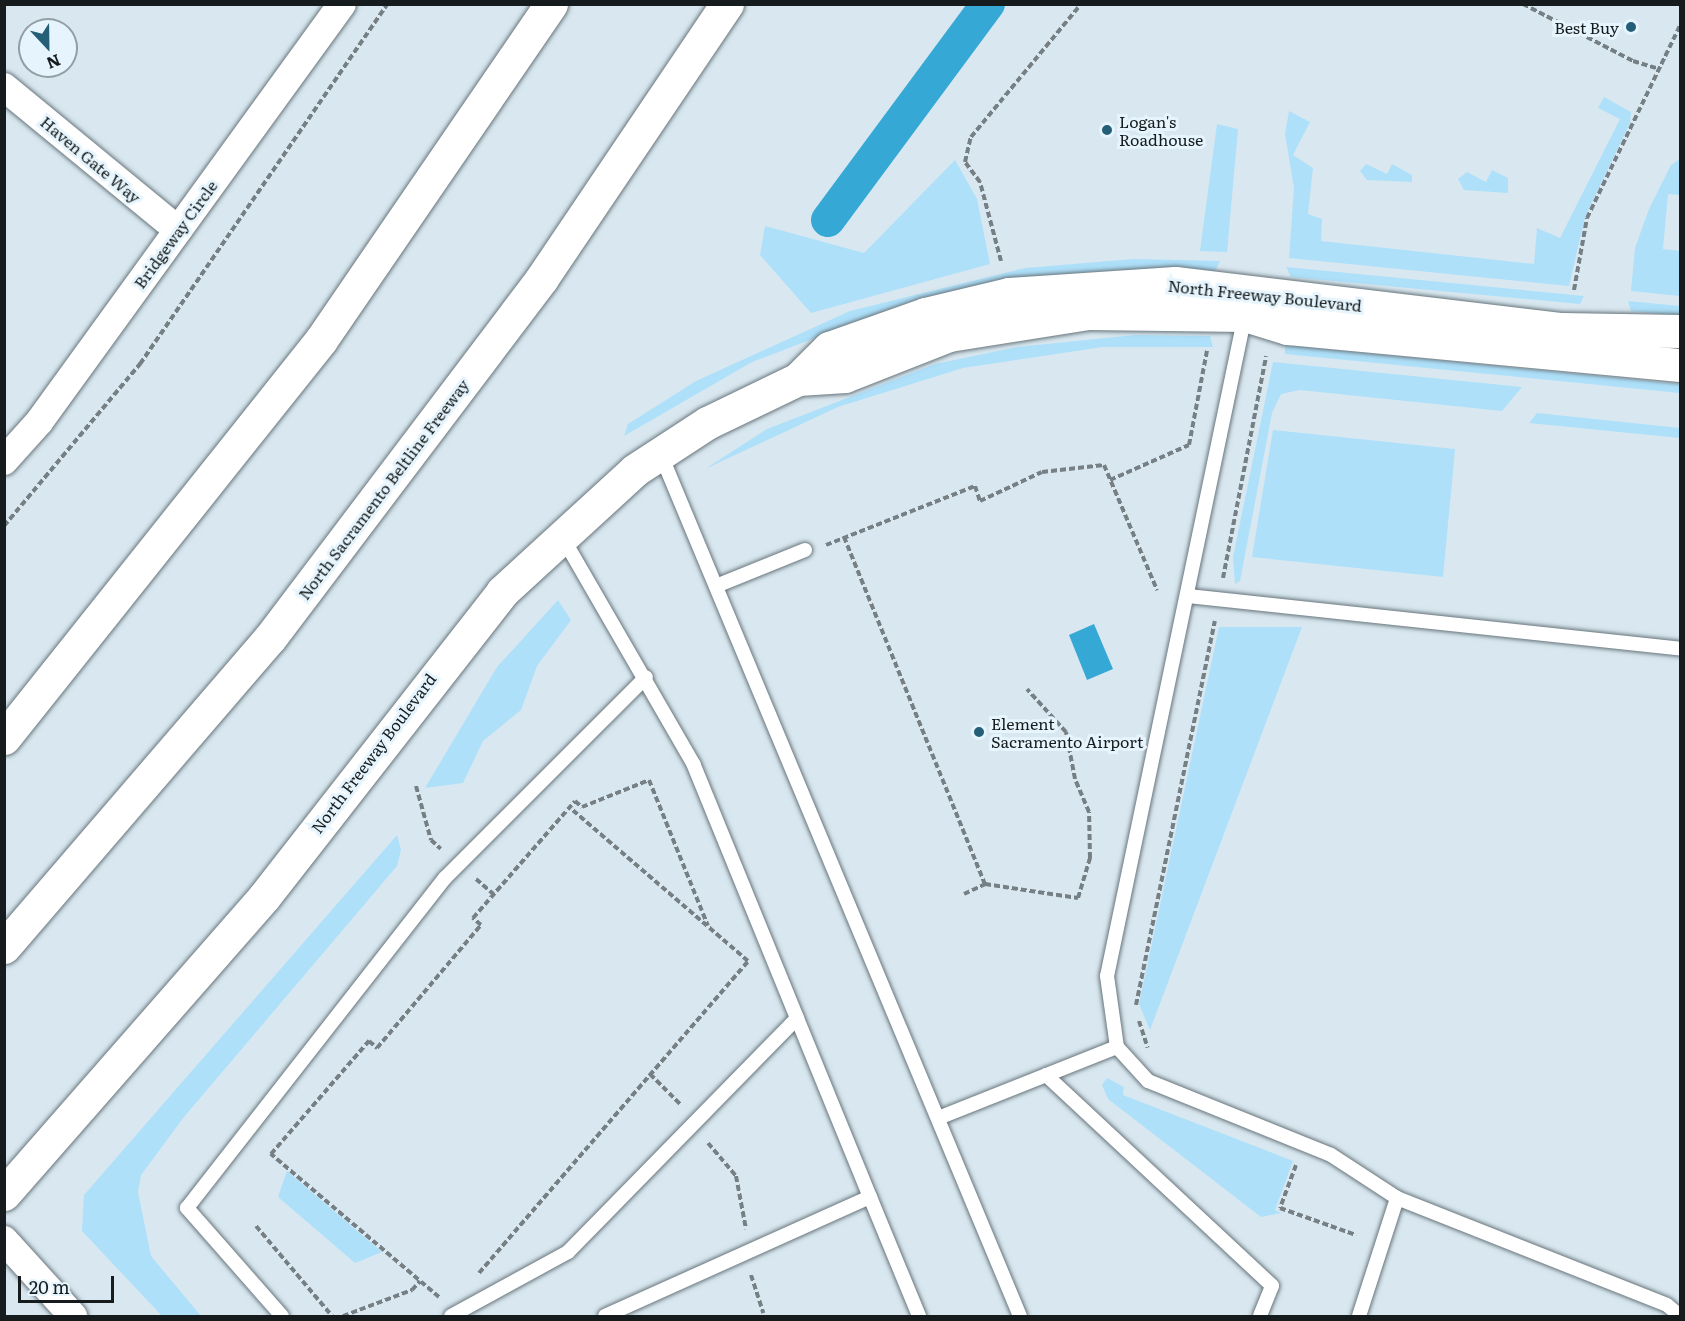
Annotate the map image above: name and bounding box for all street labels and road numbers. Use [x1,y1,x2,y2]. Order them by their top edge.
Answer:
street label: Haven Gate Way [37,112,145,206]
street label: Bridgeway Circle [129,176,221,292]
street label: North Freeway Boulevard [1167,275,1363,315]
street label: North Sacramento Beltline Freeway [294,375,472,603]
street label: North Freeway Boulevard [307,669,439,837]

